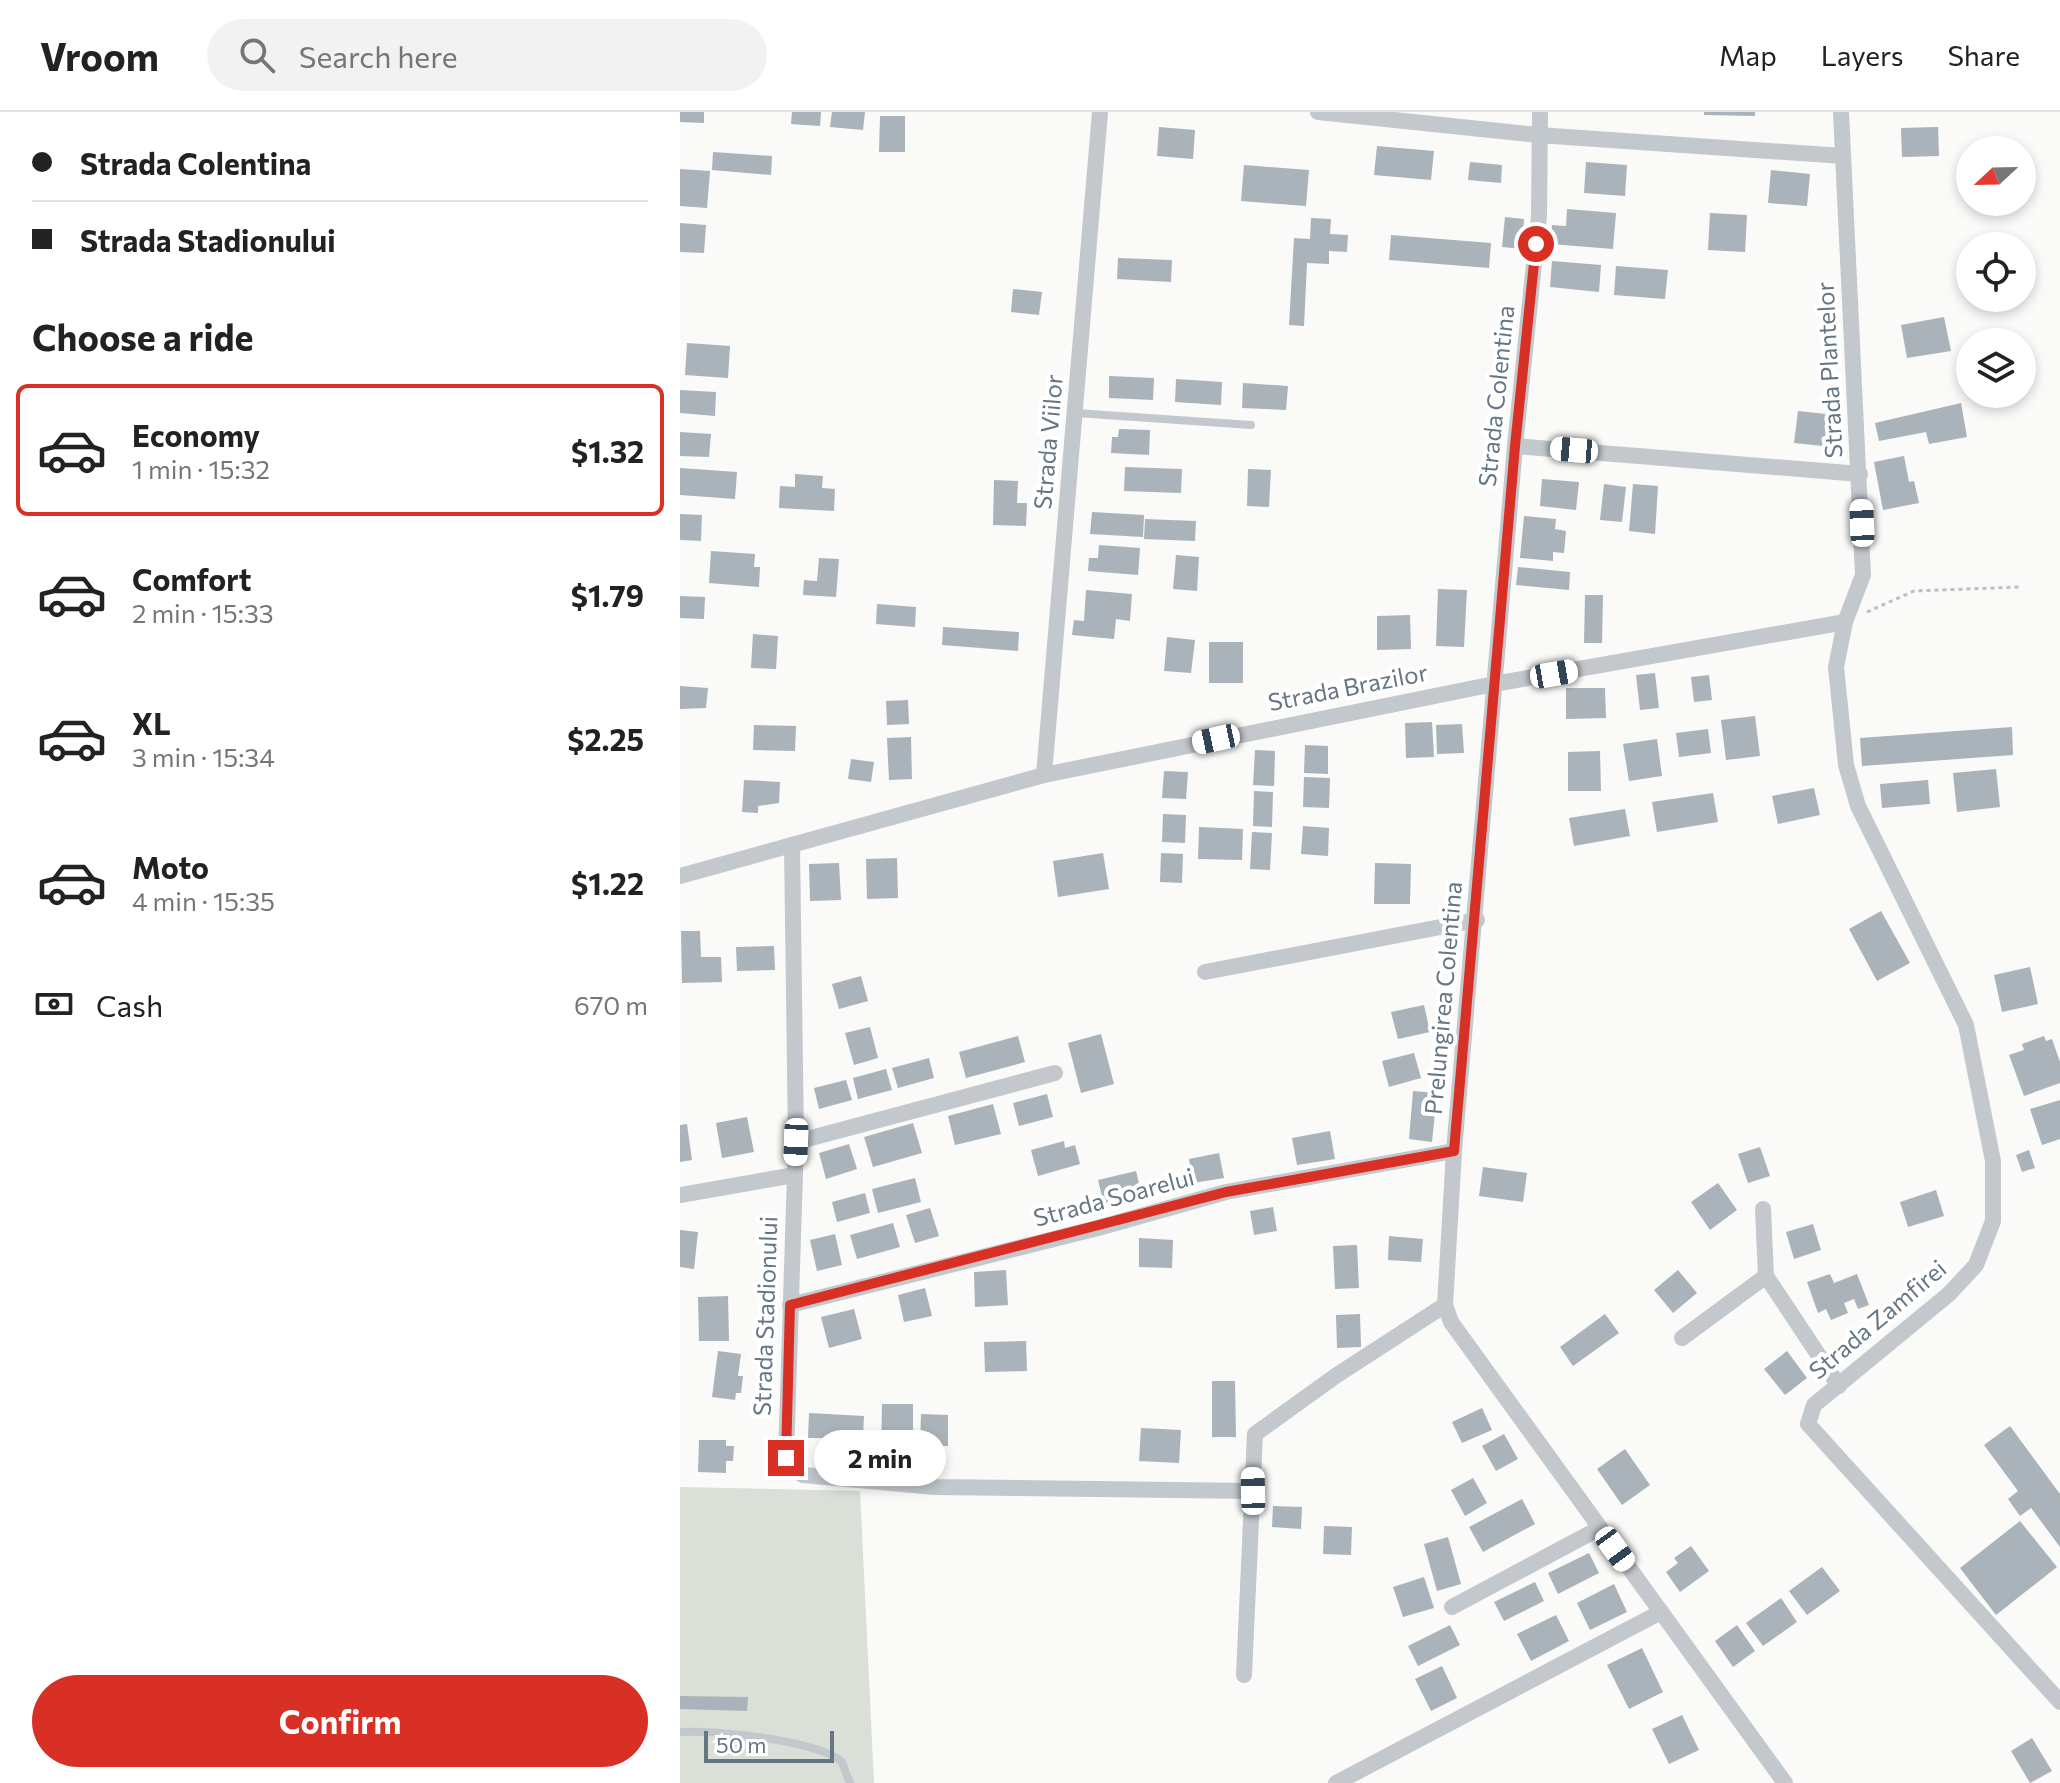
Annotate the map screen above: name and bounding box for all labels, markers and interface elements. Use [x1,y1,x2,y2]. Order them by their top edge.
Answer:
search box [207,19,767,91]
text: Vroom [40,32,159,79]
icon: search [235,33,279,77]
text: Search here [299,37,457,74]
text: Map [1719,38,1777,72]
text: Layers [1821,38,1903,72]
text: Share [1947,38,2020,72]
north arrow [1956,136,2036,216]
map controls [1956,136,2036,408]
text: Strada Colentina [80,144,311,181]
text: Strada Stadionului [80,221,336,258]
route start [1518,226,1554,262]
button: locate [1956,232,2036,312]
street label: Strada Plantelor [1809,281,1848,459]
street label: Strada Colentina [1472,304,1519,488]
text: Choose a ride [32,314,253,358]
button: layers [1956,328,2036,408]
street label: Strada Viilor [1027,373,1068,511]
icon: car [36,414,108,486]
text: Economy [132,416,260,453]
text: $1.32 [571,432,644,469]
car [1549,436,1599,464]
text: 1 min · 15:32 [132,453,270,484]
car [1849,499,1875,547]
icon: car [36,558,108,630]
text: Comfort [132,560,251,597]
text: $1.79 [571,576,644,613]
text: 2 min · 15:33 [132,597,274,628]
street label: Strada Brazilor [1265,657,1430,716]
car [1528,658,1580,690]
icon: car [36,702,108,774]
text: XL [132,704,171,741]
text: $2.25 [567,720,644,757]
car [1190,722,1242,756]
text: 3 min · 15:34 [132,741,275,772]
icon: car [36,846,108,918]
text: Moto [132,848,209,885]
text: $1.22 [571,864,644,901]
street label: Prelungirea Colentina [1418,880,1467,1116]
text: 4 min · 15:35 [132,885,275,916]
icon: cash [32,982,76,1026]
text: Cash [96,986,163,1023]
text: 670 m [574,989,648,1020]
car [783,1118,809,1166]
street label: Strada Soarelui [1030,1161,1197,1232]
street label: Strada Stadionului [747,1215,782,1416]
street label: Strada Zamfirei [1803,1253,1951,1385]
callout: 2 min [814,1430,946,1486]
route end [768,1440,804,1476]
text: 2 min [848,1442,912,1473]
car [1241,1467,1265,1515]
car [1591,1523,1639,1575]
button: Confirm [32,1675,648,1767]
scale bar [704,1727,834,1763]
text: 50 m [716,1731,766,1758]

